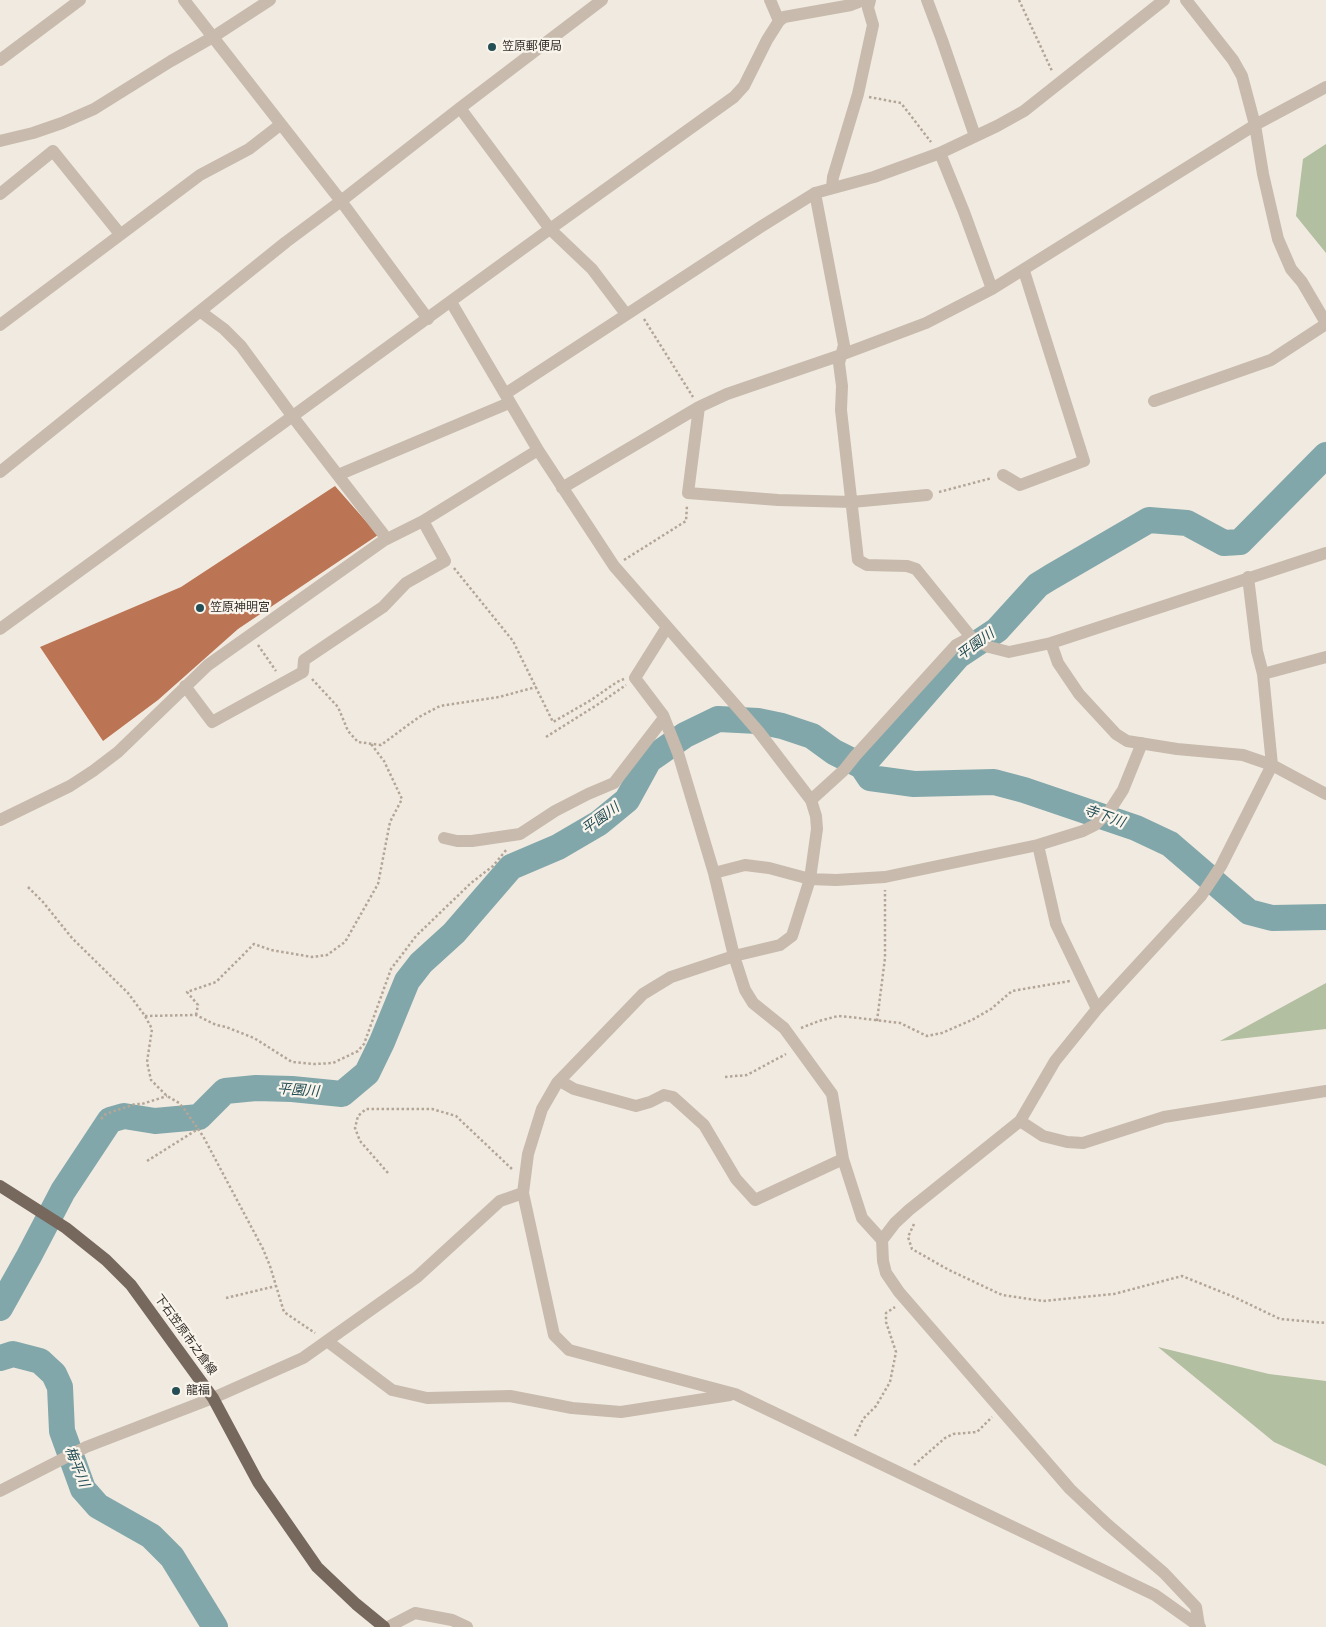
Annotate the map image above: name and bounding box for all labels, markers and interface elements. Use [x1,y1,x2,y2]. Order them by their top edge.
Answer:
place label: 笠原郵便局 [502,40,562,54]
marker: 笠原郵便局 [486,41,498,53]
place label: 笠原神明宮 [210,601,270,615]
marker: 笠原神明宮 [194,602,206,614]
water label: 平園川 [954,626,998,664]
water label: 平園川 [579,800,623,838]
water label: 寺下川 [1081,802,1127,832]
water label: 平園川 [276,1081,320,1101]
street label: 下石笠原市之倉線 [151,1292,219,1378]
place label: 龍福 [186,1384,210,1398]
marker: 龍福 [170,1385,182,1397]
water label: 梅平川 [60,1444,92,1490]

